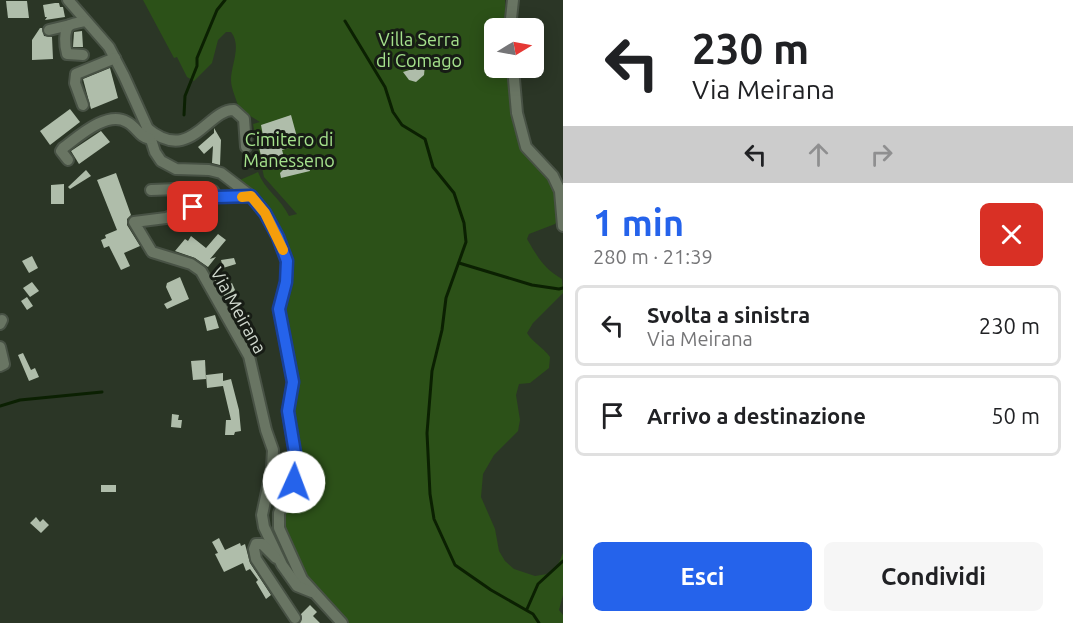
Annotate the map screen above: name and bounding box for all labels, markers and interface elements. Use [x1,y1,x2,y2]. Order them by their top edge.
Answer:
north arrow [484,18,544,78]
map controls [484,18,544,78]
icon: left [593,24,671,102]
text: 230 m [692,25,809,72]
park label: Villa Serra di Comago [376,29,462,70]
text: Via Meirana [692,74,835,104]
park label: Cimitero di Manesseno [243,129,335,170]
icon: left [739,138,772,171]
icon: ahead [802,138,835,171]
icon: right [865,138,898,171]
pin [167,181,218,232]
icon: arrive [176,190,209,223]
text: 1 min [593,202,684,243]
button: close [980,203,1043,266]
text: 280 m · 21:39 [593,245,713,268]
street label: Via Meirana [207,263,271,357]
text: Svolta a sinistra [647,302,810,327]
icon: left [596,309,629,342]
text: 230 m [979,313,1040,338]
text: Via Meirana [647,327,753,350]
icon: arrive [596,399,629,432]
text: Arrivo a destinazione [647,403,866,428]
text: 50 m [991,403,1040,428]
position arrow [262,450,326,514]
button: Esci [593,542,812,611]
button: Condividi [824,542,1043,611]

